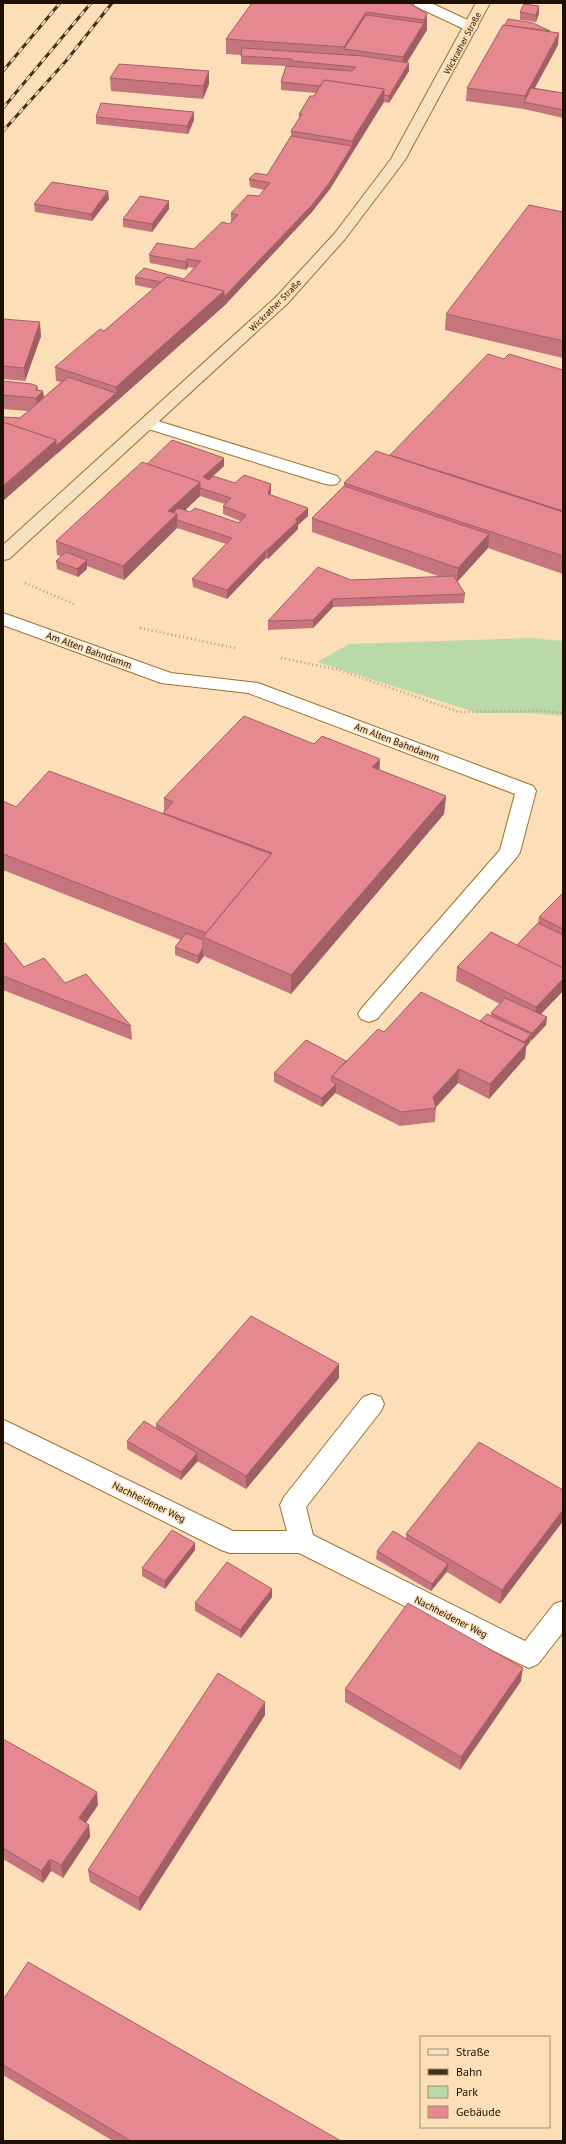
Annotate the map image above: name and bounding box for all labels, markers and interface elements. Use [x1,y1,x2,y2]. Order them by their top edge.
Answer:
street label: Wickrather Straße [441,10,483,76]
street label: Wickrather Straße [247,276,304,333]
street label: Am Alten Bahndamm [45,629,133,671]
street label: Am Alten Bahndamm [353,720,441,764]
street label: Nachheidener Weg [110,1479,188,1525]
street label: Nachheidener Weg [412,1593,490,1641]
legend [420,2036,550,2128]
text: Straße [456,2044,490,2059]
text: Bahn [456,2064,482,2079]
text: Park [456,2084,478,2099]
text: Gebäude [456,2104,501,2119]

